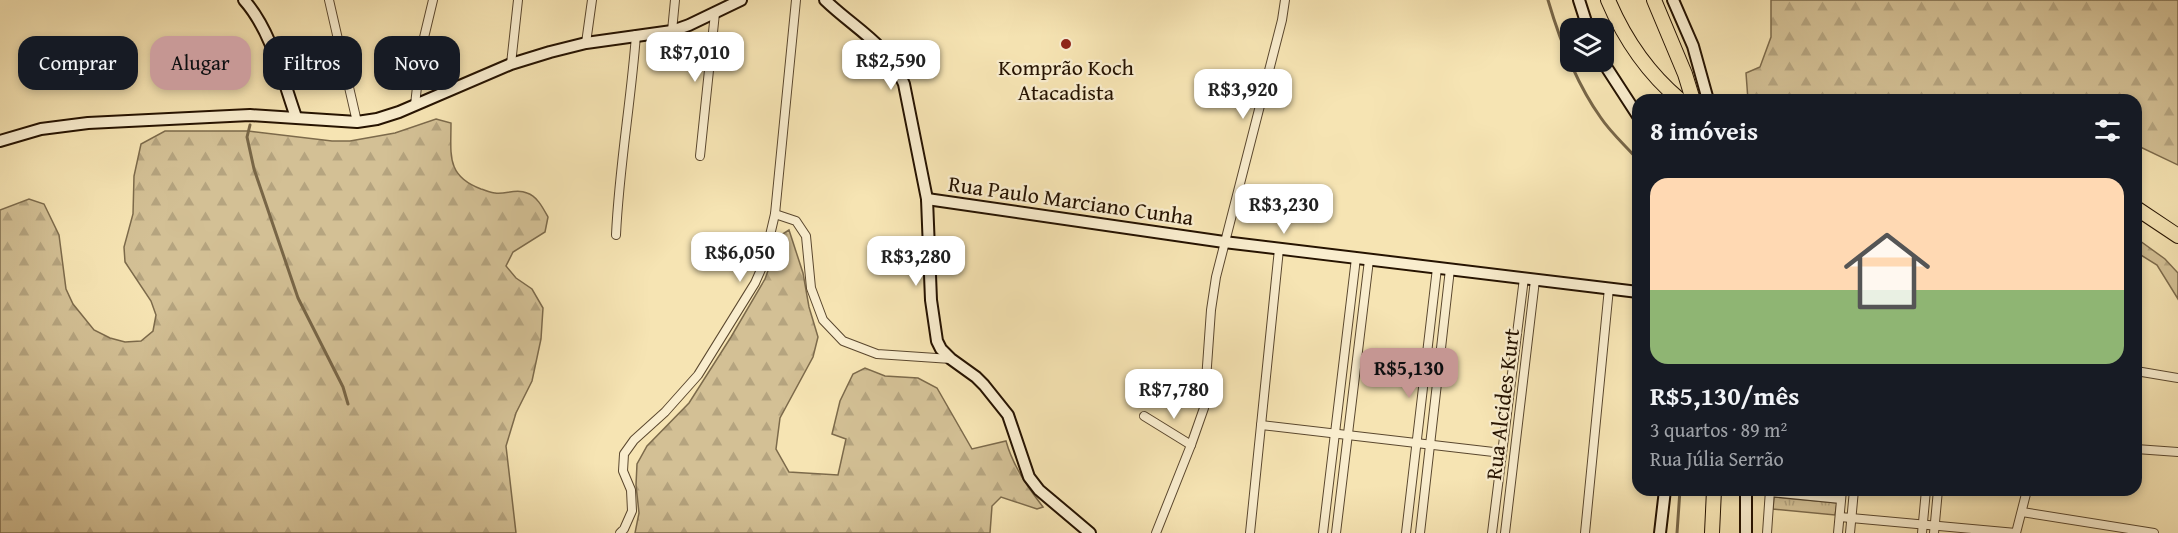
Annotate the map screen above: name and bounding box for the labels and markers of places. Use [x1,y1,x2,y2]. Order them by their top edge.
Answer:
pin: R$7,010 [640,32,750,83]
marker: Komprão Koch Atacadista [1059,37,1073,51]
pin: R$2,590 [836,40,946,91]
place label: Komprão Koch Atacadista [998,51,1134,108]
pin: R$3,920 [1188,69,1298,120]
pin: R$3,230 [1229,184,1339,235]
pin: R$6,050 [685,232,795,283]
pin: R$3,280 [861,236,971,287]
pin: R$5,130 [1354,348,1464,399]
pin: R$7,780 [1119,369,1229,420]

